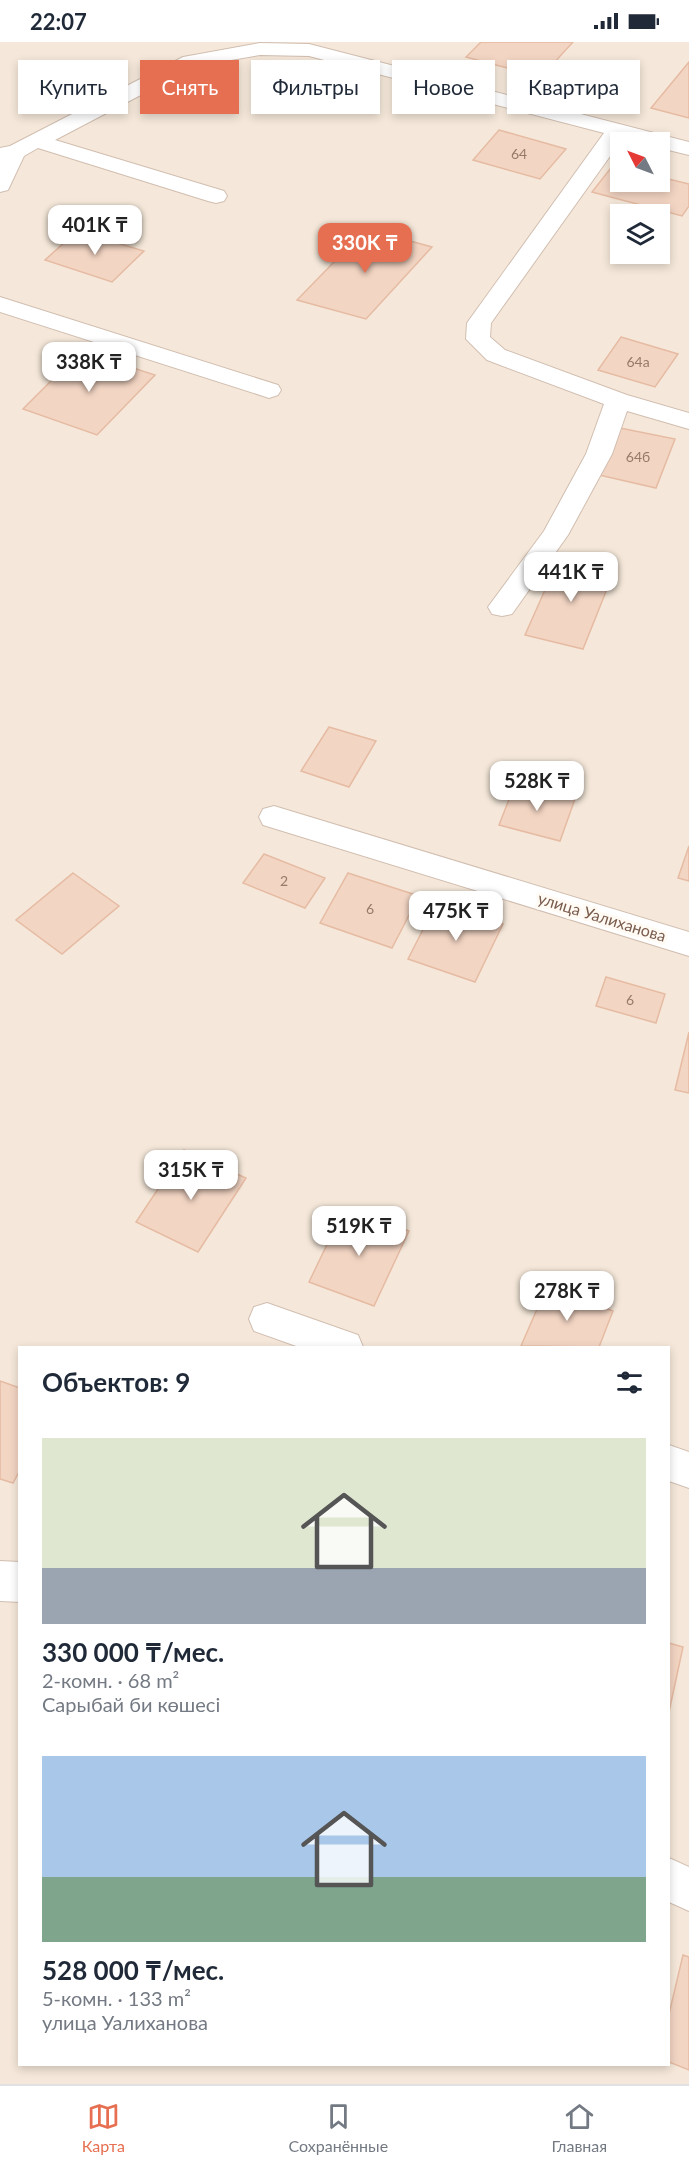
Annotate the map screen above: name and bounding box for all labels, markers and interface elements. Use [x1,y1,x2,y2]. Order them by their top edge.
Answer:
text: 22:07 [30,8,87,35]
chip: Купить [18,60,128,114]
chip: Снять [140,60,239,114]
chip: Фильтры [251,60,380,114]
chip: Новое [392,60,495,114]
chip: Квартира [507,60,640,114]
north arrow [610,132,670,192]
map controls [610,132,670,264]
house number: 64 [511,145,527,162]
button: layers [610,204,670,264]
pin: 401K ₸ [46,205,144,256]
text: 401K ₸ [62,212,128,236]
pin: 330K ₸ [316,223,414,274]
text: 330K ₸ [332,230,398,254]
pin: 338K ₸ [40,342,138,393]
text: 338K ₸ [56,349,122,373]
house number: 64а [626,353,650,370]
house number: 64б [626,448,650,465]
pin: 441K ₸ [522,552,620,603]
text: 441K ₸ [538,559,604,583]
pin: 528K ₸ [488,761,586,812]
text: 528K ₸ [504,768,570,792]
house number: 2 [280,872,288,889]
street label: улица Уалиханова [536,888,668,945]
pin: 475K ₸ [407,891,505,942]
text: 475K ₸ [423,898,489,922]
house number: 6 [366,900,374,917]
house number: 6 [626,991,634,1008]
pin: 315K ₸ [142,1150,240,1201]
text: 315K ₸ [158,1157,224,1181]
pin: 519K ₸ [310,1206,408,1257]
text: 519K ₸ [326,1213,392,1237]
pin: 278K ₸ [518,1271,616,1322]
text: 278K ₸ [534,1278,600,1302]
text: Объектов: 9 [42,1366,190,1398]
icon: filters [613,1366,646,1399]
icon: home [290,1477,398,1585]
text: 330 000 ₸/мес. [42,1636,224,1668]
text: 2-комн. · 68 m² [42,1668,179,1692]
text: Сарыбай би көшесі [42,1692,220,1716]
icon: home [290,1795,398,1903]
text: 528 000 ₸/мес. [42,1954,224,1986]
text: 5-комн. · 133 m² [42,1986,191,2010]
text: улица Уалиханова [42,2010,208,2034]
tab: Карта [82,2100,125,2155]
tab: Сохранённые [289,2100,388,2155]
tab: Главная [552,2100,607,2155]

